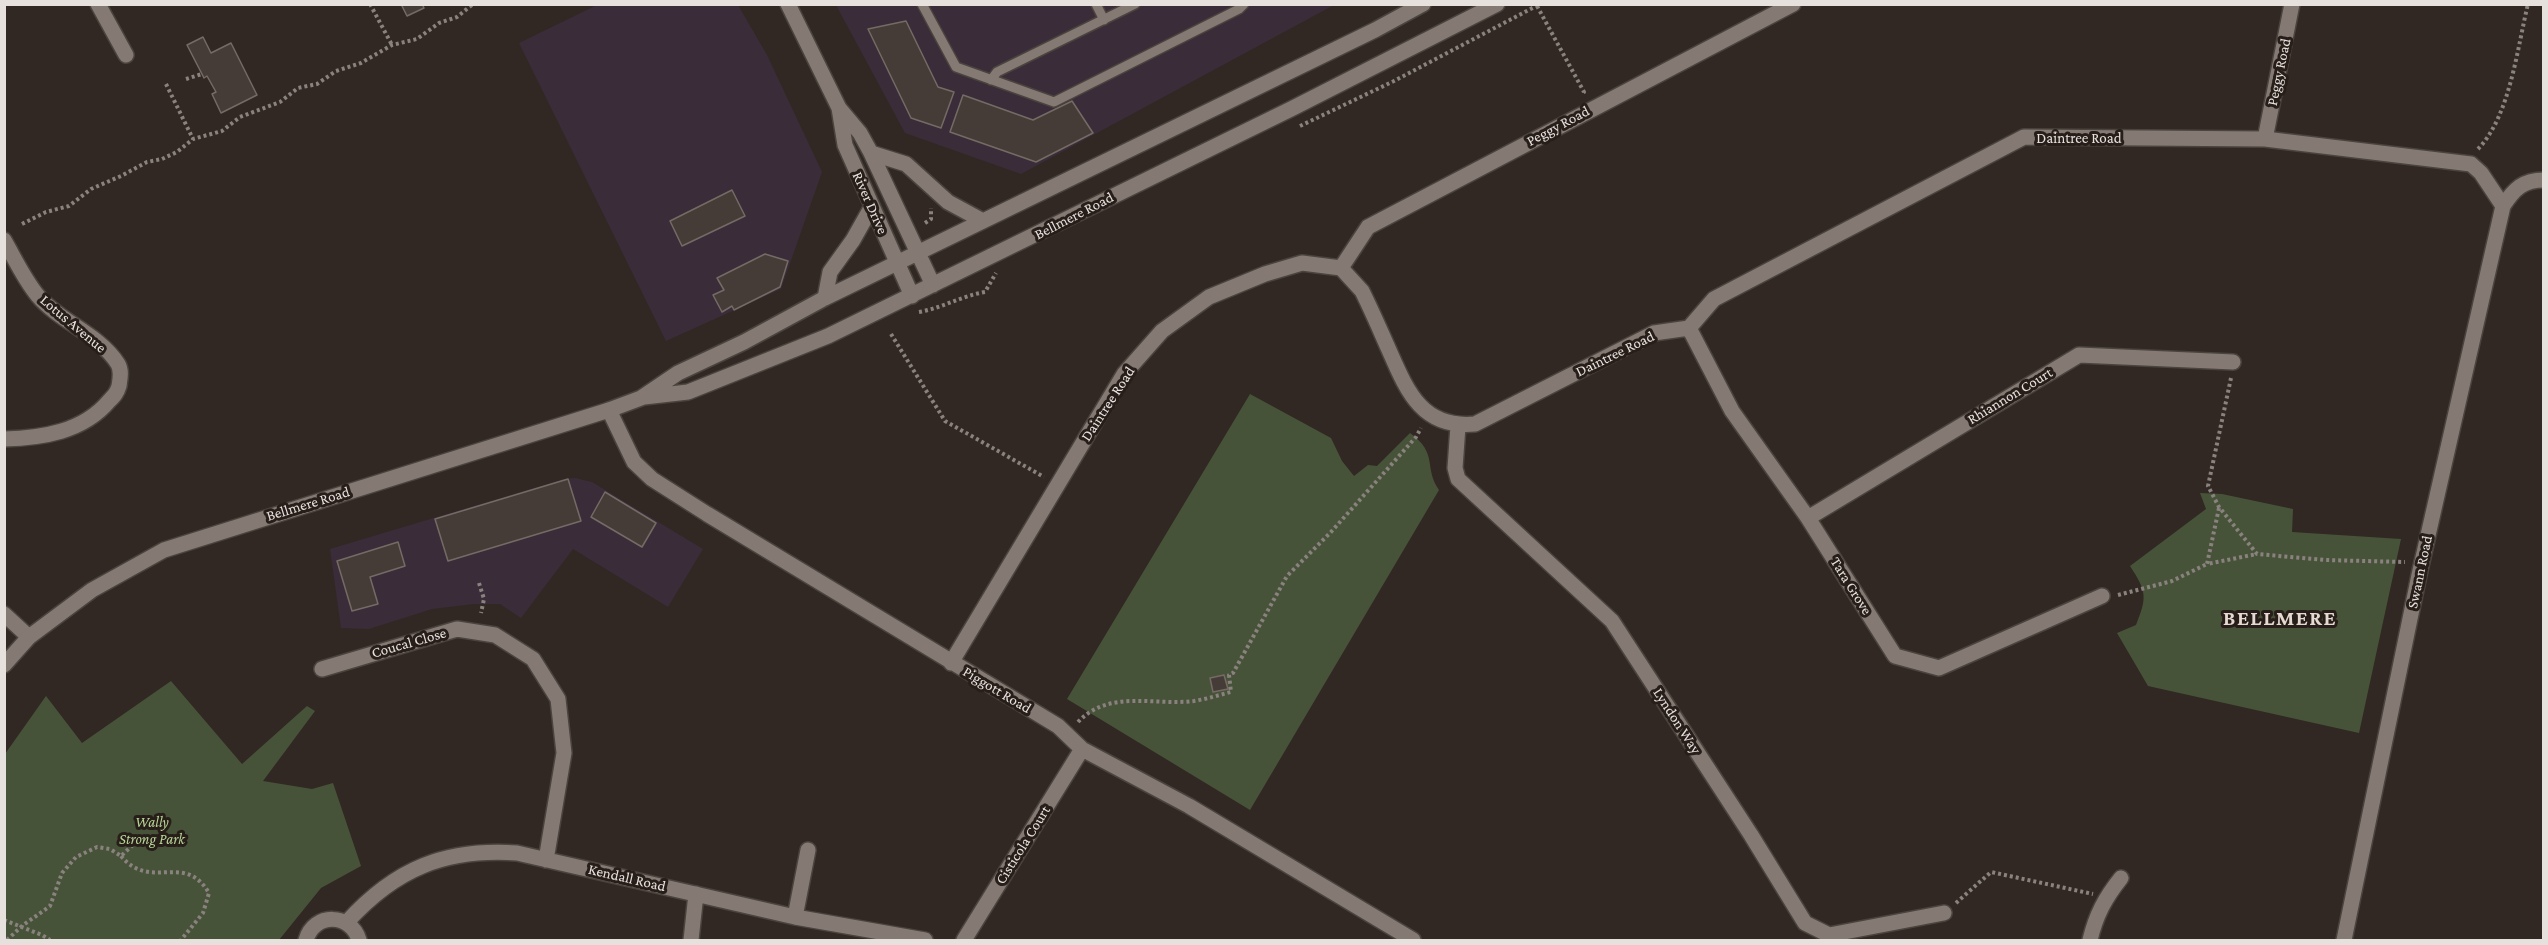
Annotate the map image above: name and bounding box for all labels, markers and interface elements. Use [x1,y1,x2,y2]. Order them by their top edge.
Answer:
street label: Peggy Road [2263,37,2295,107]
street label: Peggy Road [1524,102,1592,150]
street label: Daintree Road [2036,129,2122,147]
street label: River Drive [848,169,892,237]
street label: Bellmere Road [1032,188,1116,244]
street label: Lotus Avenue [36,291,110,357]
street label: Daintree Road [1573,327,1657,381]
street label: Daintree Road [1077,363,1139,445]
street label: Rhiannon Court [1964,364,2056,428]
street label: Bellmere Road [264,483,352,525]
street label: Swann Road [2403,534,2437,610]
street label: Tara Grove [1826,554,1876,618]
district label: BELLMERE [2223,606,2337,632]
street label: Coucal Close [370,624,448,662]
street label: Piggott Road [960,663,1034,717]
street label: Lyndon Way [1649,685,1705,757]
street label: Cisticola Court [992,802,1054,888]
park label: Wally Strong Park [119,813,185,848]
street label: Kendall Road [586,860,668,896]

